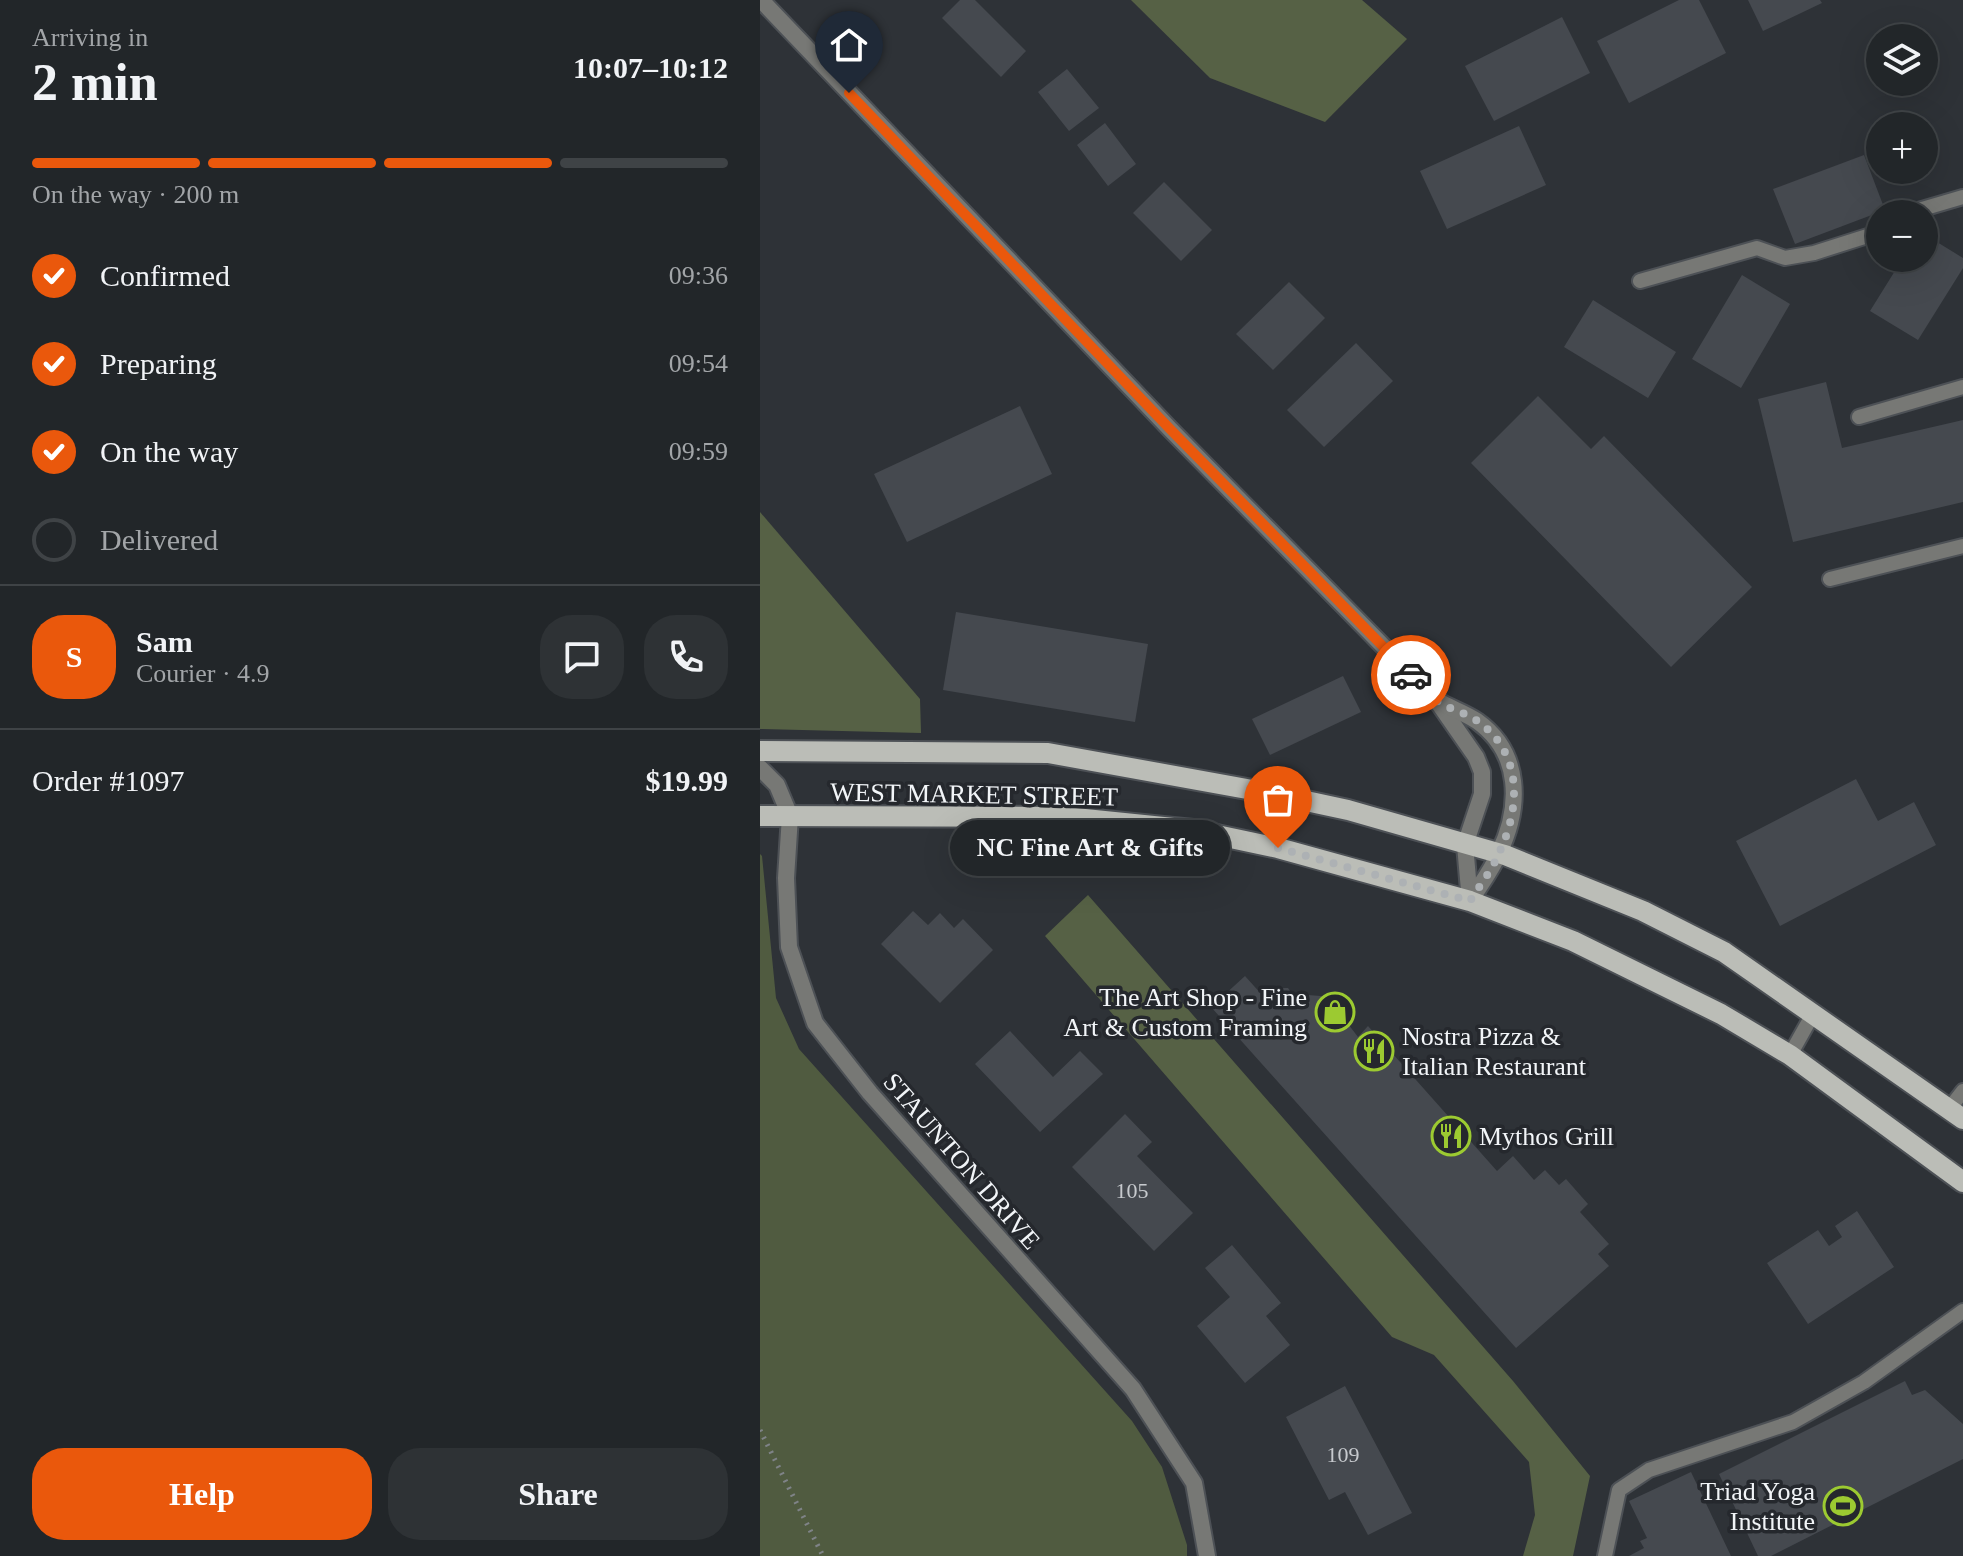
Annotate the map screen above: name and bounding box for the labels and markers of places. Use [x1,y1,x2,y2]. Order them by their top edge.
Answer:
pin [815,11,883,93]
pin [1244,766,1312,848]
callout: NC Fine Art & Gifts [950,820,1230,876]
place label: The Art Shop - Fine Art & Custom Framing [1064,983,1307,1042]
shop icon: The Art Shop - Fine Art & Custom Framing [1314,991,1356,1033]
place label: Nostra Pizza & Italian Restaurant [1402,1022,1587,1081]
restaurant icon: Nostra Pizza & Italian Restaurant [1353,1030,1395,1072]
restaurant icon: Mythos Grill [1430,1115,1472,1157]
place label: Mythos Grill [1479,1122,1614,1151]
place label: Triad Yoga Institute [1700,1477,1815,1536]
sports icon: Triad Yoga Institute [1822,1485,1864,1527]

